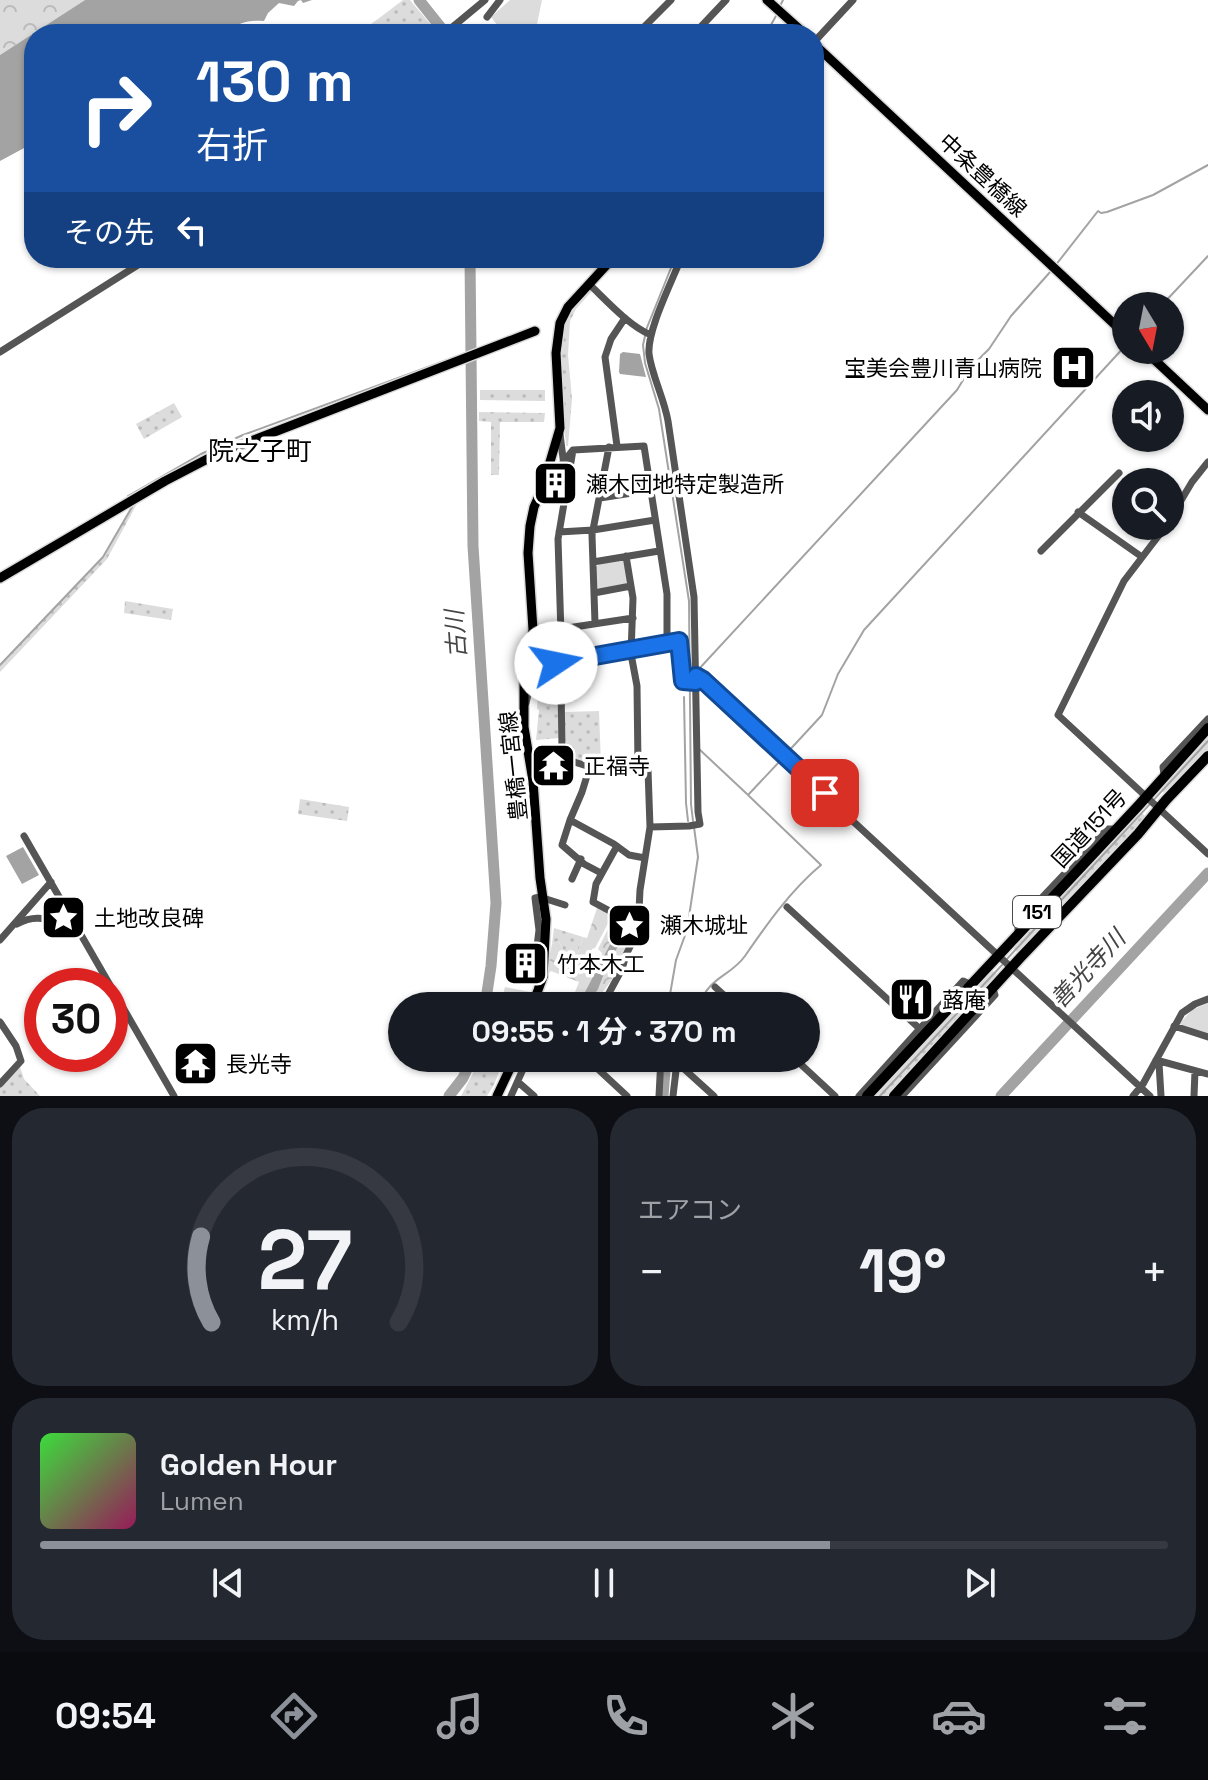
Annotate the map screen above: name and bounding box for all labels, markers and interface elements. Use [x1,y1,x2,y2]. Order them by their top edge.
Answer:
text: 130 m [196,46,354,117]
icon: right [64,56,168,160]
text: 右折 [196,123,268,169]
street label: 中条豊橋線 [933,127,1033,223]
icon: left [170,208,214,252]
text: その先 [64,213,154,252]
north arrow [1112,292,1184,364]
map controls [1112,292,1184,540]
hospital icon: 宝美会豊川青山病院 [1049,344,1097,392]
place label: 宝美会豊川青山病院 [844,354,1042,382]
button: sound [1112,380,1184,452]
district label: 院之子町 [208,434,312,468]
building icon: 瀬木団地特定製造所 [531,460,579,508]
button: search [1112,468,1184,540]
place label: 瀬木団地特定製造所 [586,470,784,498]
water label: 古川 [438,606,473,659]
position arrow [514,621,598,705]
street label: 豊橋一宮線 [493,710,533,822]
temple icon: 正福寺 [529,742,577,790]
place label: 正福寺 [584,752,650,780]
pin [791,759,859,827]
icon: arrive [803,771,847,815]
street label: 国道151号 [1046,783,1132,873]
place icon: 土地改良碑 [39,894,87,942]
road number: 151 [1013,896,1061,928]
place icon: 瀬木城址 [605,901,653,949]
place label: 土地改良碑 [94,904,204,932]
place label: 瀬木城址 [660,911,748,939]
water label: 善光寺川 [1044,921,1134,1014]
building icon: 竹本木工 [502,940,550,988]
place label: 竹本木工 [557,950,645,978]
speed limit sign: 30 [24,968,128,1072]
restaurant icon: 蕗庵 [887,976,935,1024]
place label: 蕗庵 [942,986,986,1014]
text: 09:55 · 1 分 · 370 m [471,1012,737,1051]
temple icon: 長光寺 [171,1040,219,1088]
place label: 長光寺 [226,1050,292,1078]
text: エアコン [638,1193,742,1227]
text: 27 [258,1207,352,1313]
text: 19° [859,1233,947,1310]
text: − [638,1244,665,1300]
text: + [1141,1244,1168,1300]
text: km/h [271,1302,339,1338]
text: Golden Hour [160,1445,337,1484]
text: Lumen [160,1484,244,1518]
icon: previous [206,1561,250,1605]
icon: pause [582,1561,626,1605]
icon: next [958,1561,1002,1605]
icon: directions [266,1688,322,1744]
icon: music [432,1688,488,1744]
icon: phone [598,1688,654,1744]
icon: climate [765,1688,821,1744]
icon: car [931,1688,987,1744]
icon: filters [1097,1688,1153,1744]
text: 09:54 [55,1693,156,1739]

